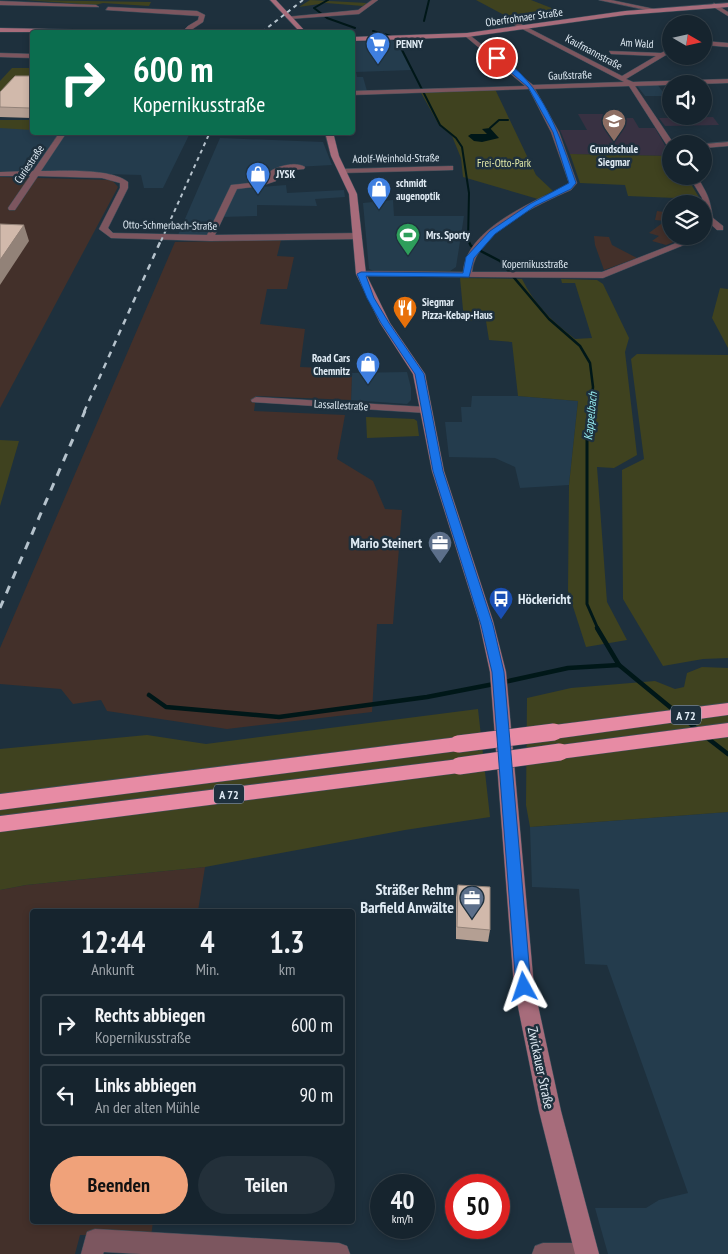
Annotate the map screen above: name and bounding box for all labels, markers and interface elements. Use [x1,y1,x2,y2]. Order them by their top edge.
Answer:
street label: Oberfrohnaer Straße [484,5,564,29]
north arrow [662,15,712,65]
map controls [662,15,712,245]
supermarket icon: PENNY [365,31,391,65]
street label: Kaufmannstraße [563,31,625,73]
street label: Am Wald [620,35,654,51]
place label: PENNY [396,37,424,51]
pin [476,37,518,79]
icon: arrive [483,44,511,72]
text: 600 m [133,46,214,92]
icon: right [50,50,115,115]
street label: Gaußstraße [548,67,593,83]
button: sound [662,75,712,125]
text: Kopernikusstraße [133,90,265,118]
school or university icon: Grundschule Siegmar [601,108,627,142]
button: search [662,135,712,185]
street label: Curiestraße [11,142,47,186]
place label: Grundschule Siegmar [590,142,638,169]
street label: Adolf-Weinhold-Straße [352,150,440,166]
park label: Frei-Otto-Park [477,156,532,170]
shop icon: JYSK [245,161,271,195]
place label: JYSK [275,167,295,181]
shop icon: schmidt augenoptik [366,176,392,210]
place label: schmidt augenoptik [396,176,440,203]
button: layers [662,195,712,245]
street label: Otto-Schmerbach-Straße [123,217,218,233]
sports icon: Mrs. Sporty [395,222,421,256]
place label: Mrs. Sporty [426,228,470,242]
street label: Kopernikusstraße [502,257,569,271]
restaurant icon: Siegmar Pizza-Kebap-Haus [392,295,418,329]
place label: Siegmar Pizza-Kebap-Haus [422,295,493,322]
place label: Road Cars Chemnitz [312,351,350,378]
shop icon: Road Cars Chemnitz [355,351,381,385]
water label: Kappelbach [580,391,600,441]
street label: Lassallestraße [313,397,369,413]
office icon: Mario Steinert [427,530,453,564]
place label: Mario Steinert [350,534,422,552]
bus stop icon: Höckericht [488,586,514,620]
place label: Höckericht [518,590,571,608]
road number: A 72 [671,706,701,724]
road number: A 72 [214,784,244,804]
place label: Sträßer Rehm Barfield Anwälte [360,879,454,917]
office icon: Sträßer Rehm Barfield Anwälte [459,885,485,919]
text: 12:44 [80,922,145,961]
text: 4 [200,922,215,961]
text: 1.3 [270,922,305,961]
text: Ankunft [91,959,134,979]
text: Min. [196,959,219,979]
text: km [279,959,295,979]
position arrow [497,960,549,1012]
text: Rechts abbiegen [95,1003,205,1027]
icon: right [52,1011,80,1039]
text: 600 m [291,1013,333,1037]
street label: Zwickauer Straße [523,1025,559,1111]
text: Kopernikusstraße [95,1027,191,1047]
text: Links abbiegen [95,1073,196,1097]
icon: left [52,1081,80,1109]
text: 90 m [300,1083,333,1107]
text: An der alten Mühle [95,1097,200,1117]
button: Beenden [50,1156,188,1214]
button: Teilen [198,1156,335,1214]
speed limit sign: 50 [445,1174,510,1239]
text: 40 [391,1184,414,1216]
text: km/h [392,1211,413,1226]

